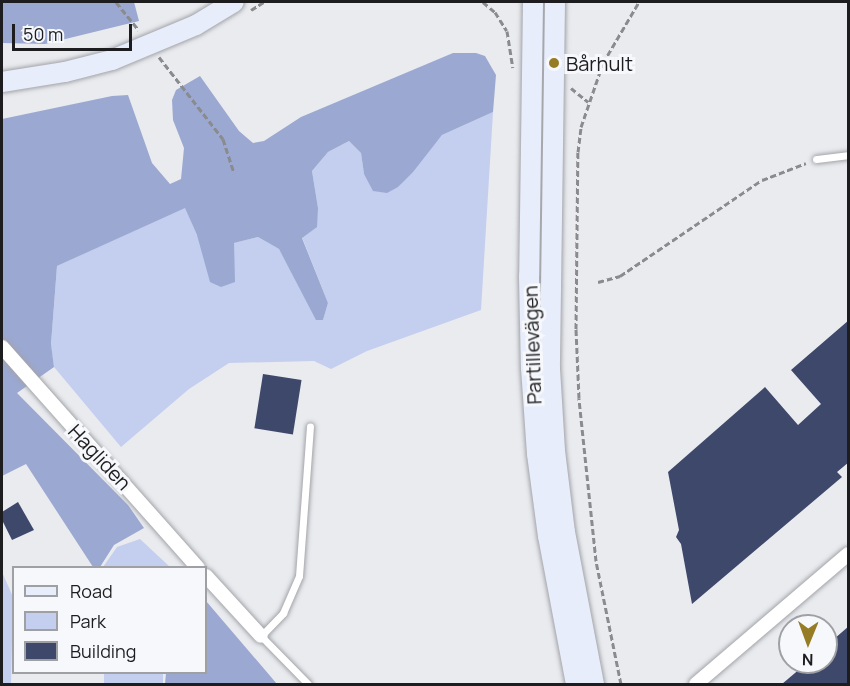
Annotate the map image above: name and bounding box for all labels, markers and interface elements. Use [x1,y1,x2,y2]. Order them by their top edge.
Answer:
scale bar [15,12,135,50]
text: 50 m [23,22,63,46]
place label: Bårhult [566,51,633,75]
marker: Bårhult [547,56,561,70]
street label: Partillevägen [518,285,546,405]
street label: Hagliden [64,419,136,495]
legend [12,566,207,674]
text: Road [70,579,113,603]
text: Park [70,609,106,633]
north arrow [778,614,838,674]
text: Building [70,639,136,663]
text: N [802,649,814,671]

